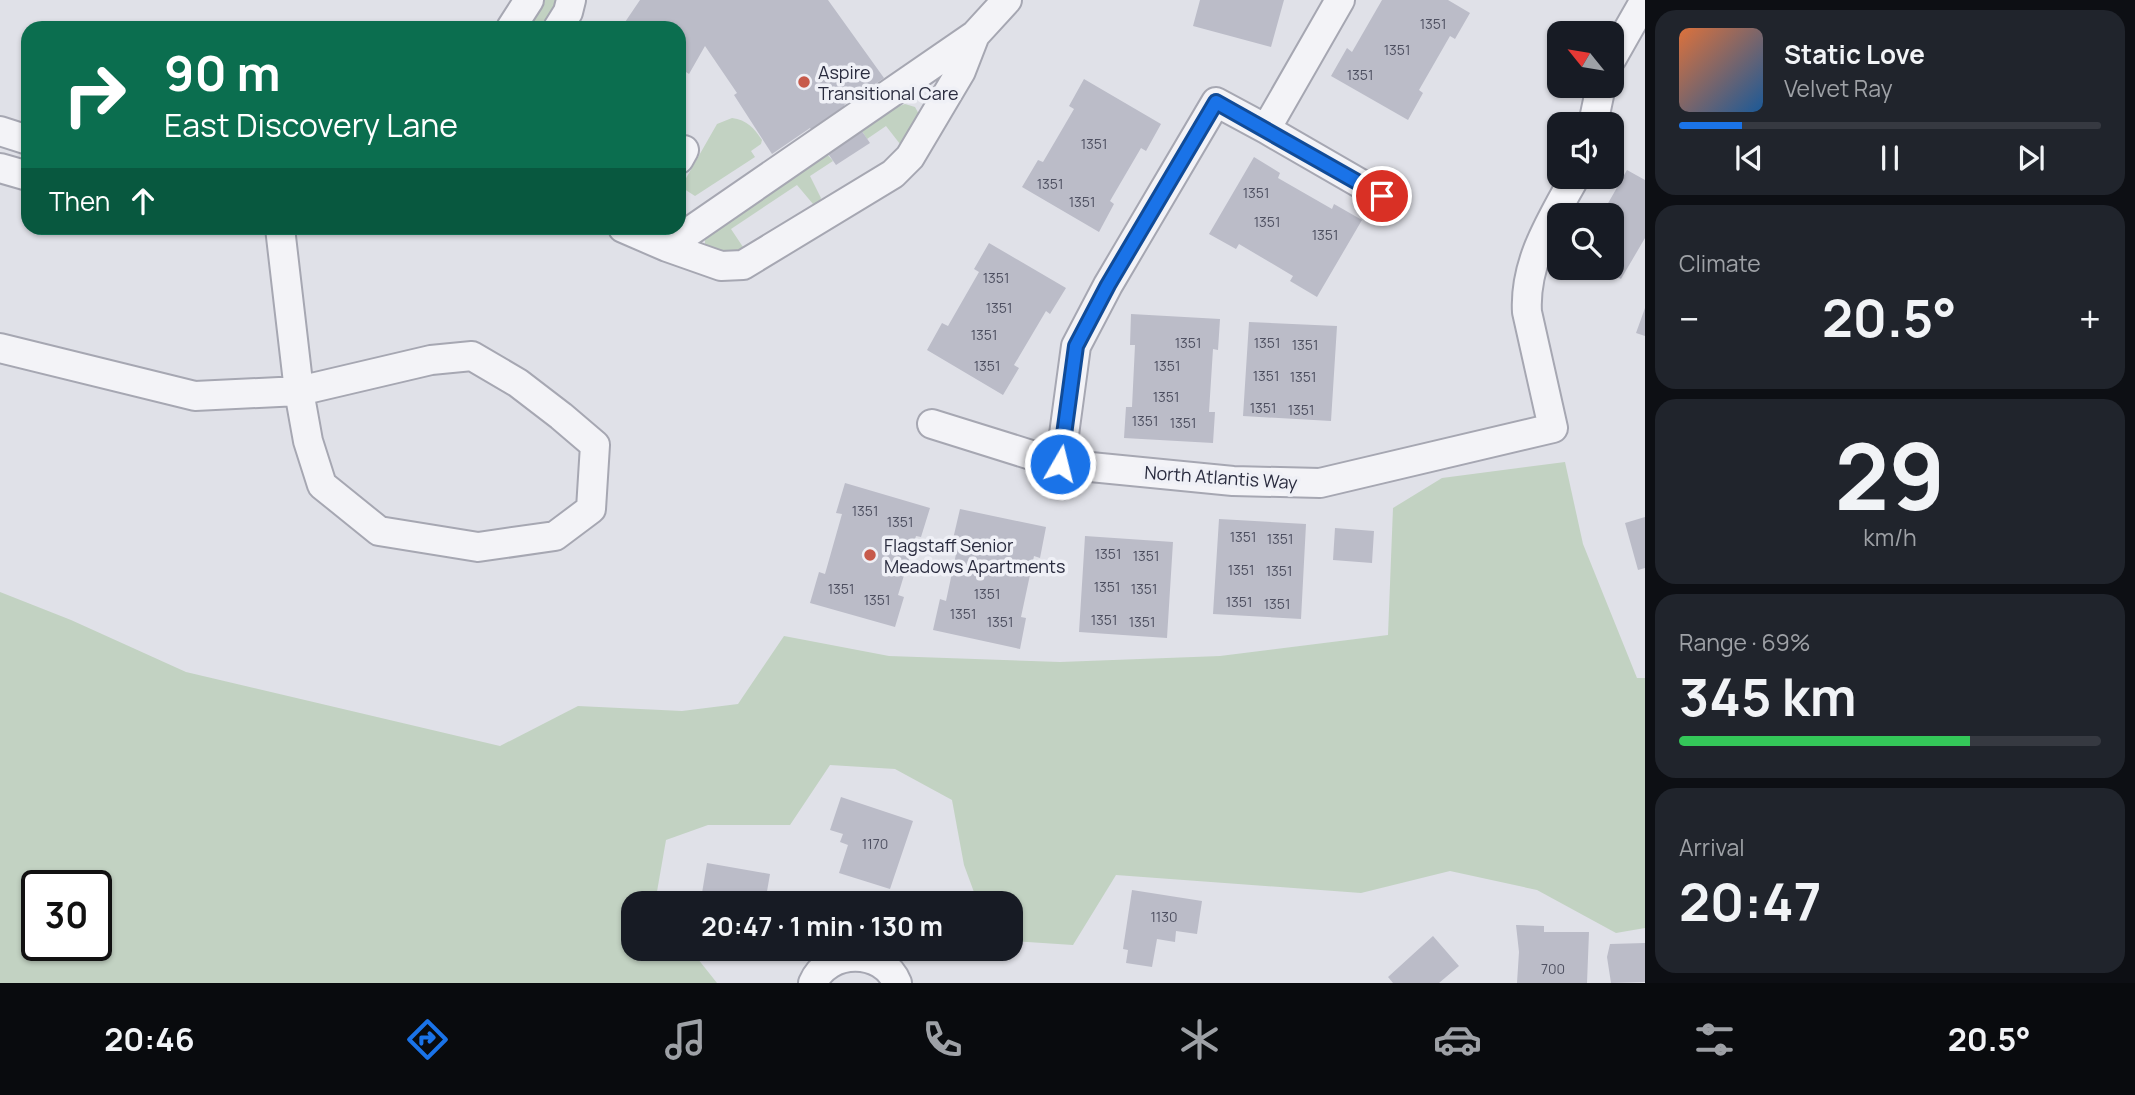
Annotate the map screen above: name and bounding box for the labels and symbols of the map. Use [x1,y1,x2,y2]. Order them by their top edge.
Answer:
house number: 1351 [1420,14,1446,33]
north arrow [1547,21,1624,98]
house number: 1351 [1384,40,1410,59]
place label: Aspire Transitional Care [818,60,959,105]
house number: 1351 [1347,65,1373,84]
marker: Aspire Transitional Care [796,74,812,90]
house number: 1351 [1081,134,1107,153]
pin [1352,166,1412,226]
house number: 1351 [1037,174,1063,193]
house number: 1351 [1243,183,1269,202]
house number: 1351 [1069,192,1095,211]
house number: 1351 [1254,212,1280,231]
house number: 1351 [1312,225,1338,244]
house number: 1351 [983,268,1009,287]
house number: 1351 [986,298,1012,317]
house number: 1351 [971,325,997,344]
house number: 1351 [1175,333,1201,352]
house number: 1351 [1254,333,1280,352]
house number: 1351 [1292,335,1318,354]
house number: 1351 [974,356,1000,375]
house number: 1351 [1154,356,1180,375]
house number: 1351 [1253,366,1279,385]
house number: 1351 [1290,367,1316,386]
house number: 1351 [1153,387,1179,406]
house number: 1351 [1250,398,1276,417]
house number: 1351 [1288,400,1314,419]
house number: 1351 [1132,411,1158,430]
house number: 1351 [1170,413,1196,432]
position arrow [1023,427,1097,501]
street label: North Atlantis Way [1144,460,1299,494]
house number: 1351 [852,501,878,520]
house number: 1351 [887,512,913,531]
house number: 1351 [1230,527,1256,546]
house number: 1351 [1267,529,1293,548]
place label: Flagstaff Senior Meadows Apartments [884,533,1066,578]
house number: 1351 [1095,544,1121,563]
house number: 1351 [1133,546,1159,565]
marker: Flagstaff Senior Meadows Apartments [862,547,878,563]
house number: 1351 [1228,560,1254,579]
house number: 1351 [1266,561,1292,580]
house number: 1351 [1094,577,1120,596]
house number: 1351 [828,579,854,598]
house number: 1351 [1131,579,1157,598]
house number: 1351 [974,584,1000,603]
house number: 1351 [864,590,890,609]
house number: 1351 [1226,592,1252,611]
house number: 1351 [1264,594,1290,613]
house number: 1351 [950,604,976,623]
house number: 1351 [1091,610,1117,629]
house number: 1351 [987,612,1013,631]
house number: 1351 [1129,612,1155,631]
house number: 1170 [862,834,888,853]
speed limit sign: 30 [21,870,112,961]
house number: 1130 [1150,907,1178,926]
house number: 700 [1541,959,1565,978]

